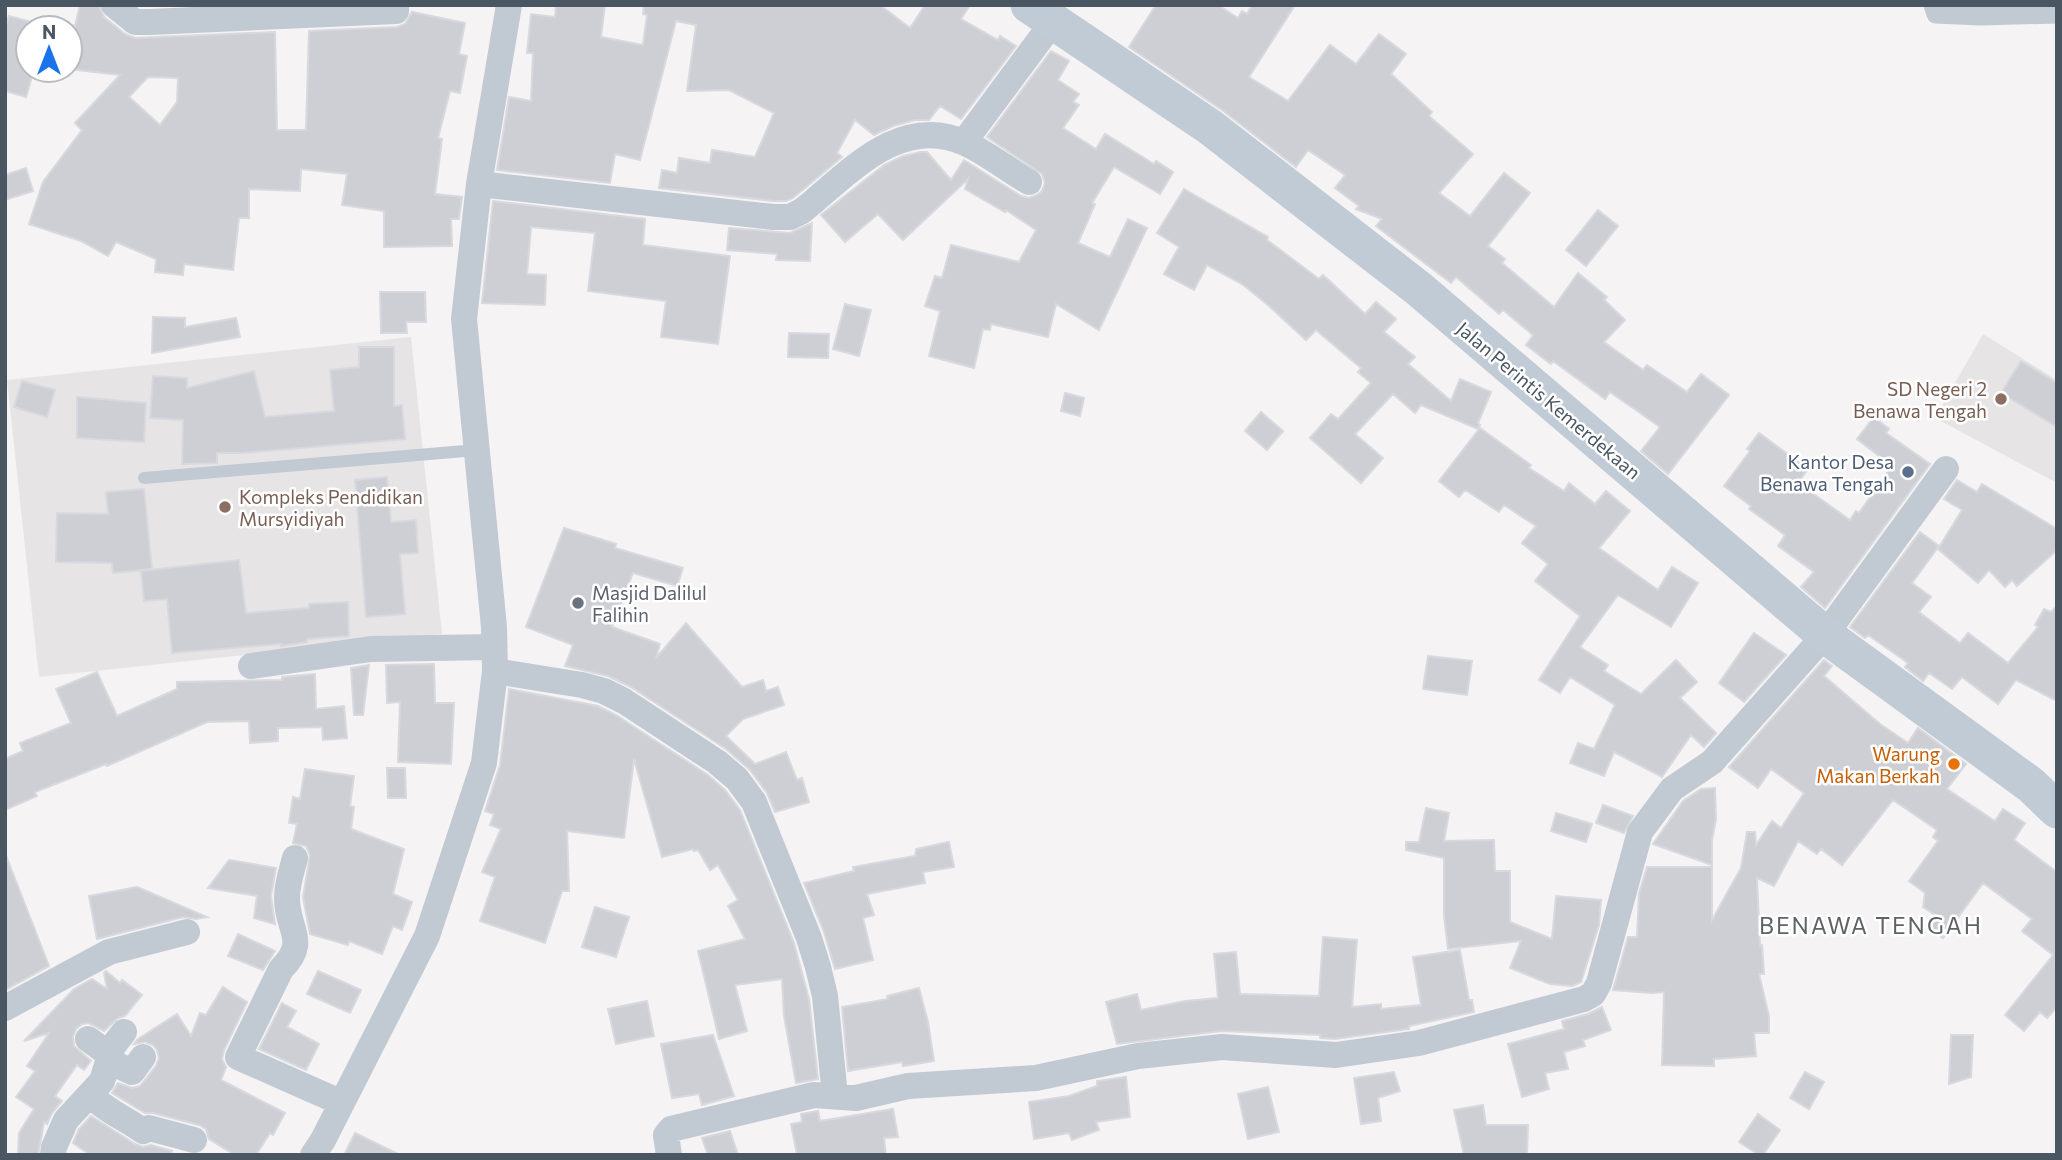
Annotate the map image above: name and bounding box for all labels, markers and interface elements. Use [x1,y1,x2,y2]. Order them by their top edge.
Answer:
north arrow [14,14,84,84]
text: N [42,20,56,43]
street label: Jalan Perintis Kemerdekaan [1452,316,1646,484]
place label: SD Negeri 2 Benawa Tengah [1853,377,1987,422]
marker: SD Negeri 2 Benawa Tengah [1993,391,2009,407]
place label: Kantor Desa Benawa Tengah [1760,450,1894,495]
marker: Kantor Desa Benawa Tengah [1900,464,1916,480]
place label: Kompleks Pendidikan Mursyidiyah [239,485,423,530]
marker: Kompleks Pendidikan Mursyidiyah [217,499,233,515]
place label: Masjid Dalilul Falihin [592,581,707,626]
marker: Masjid Dalilul Falihin [570,595,586,611]
place label: Warung Makan Berkah [1816,742,1940,787]
marker: Warung Makan Berkah [1946,756,1962,772]
district label: BENAWA TENGAH [1759,911,1983,939]

